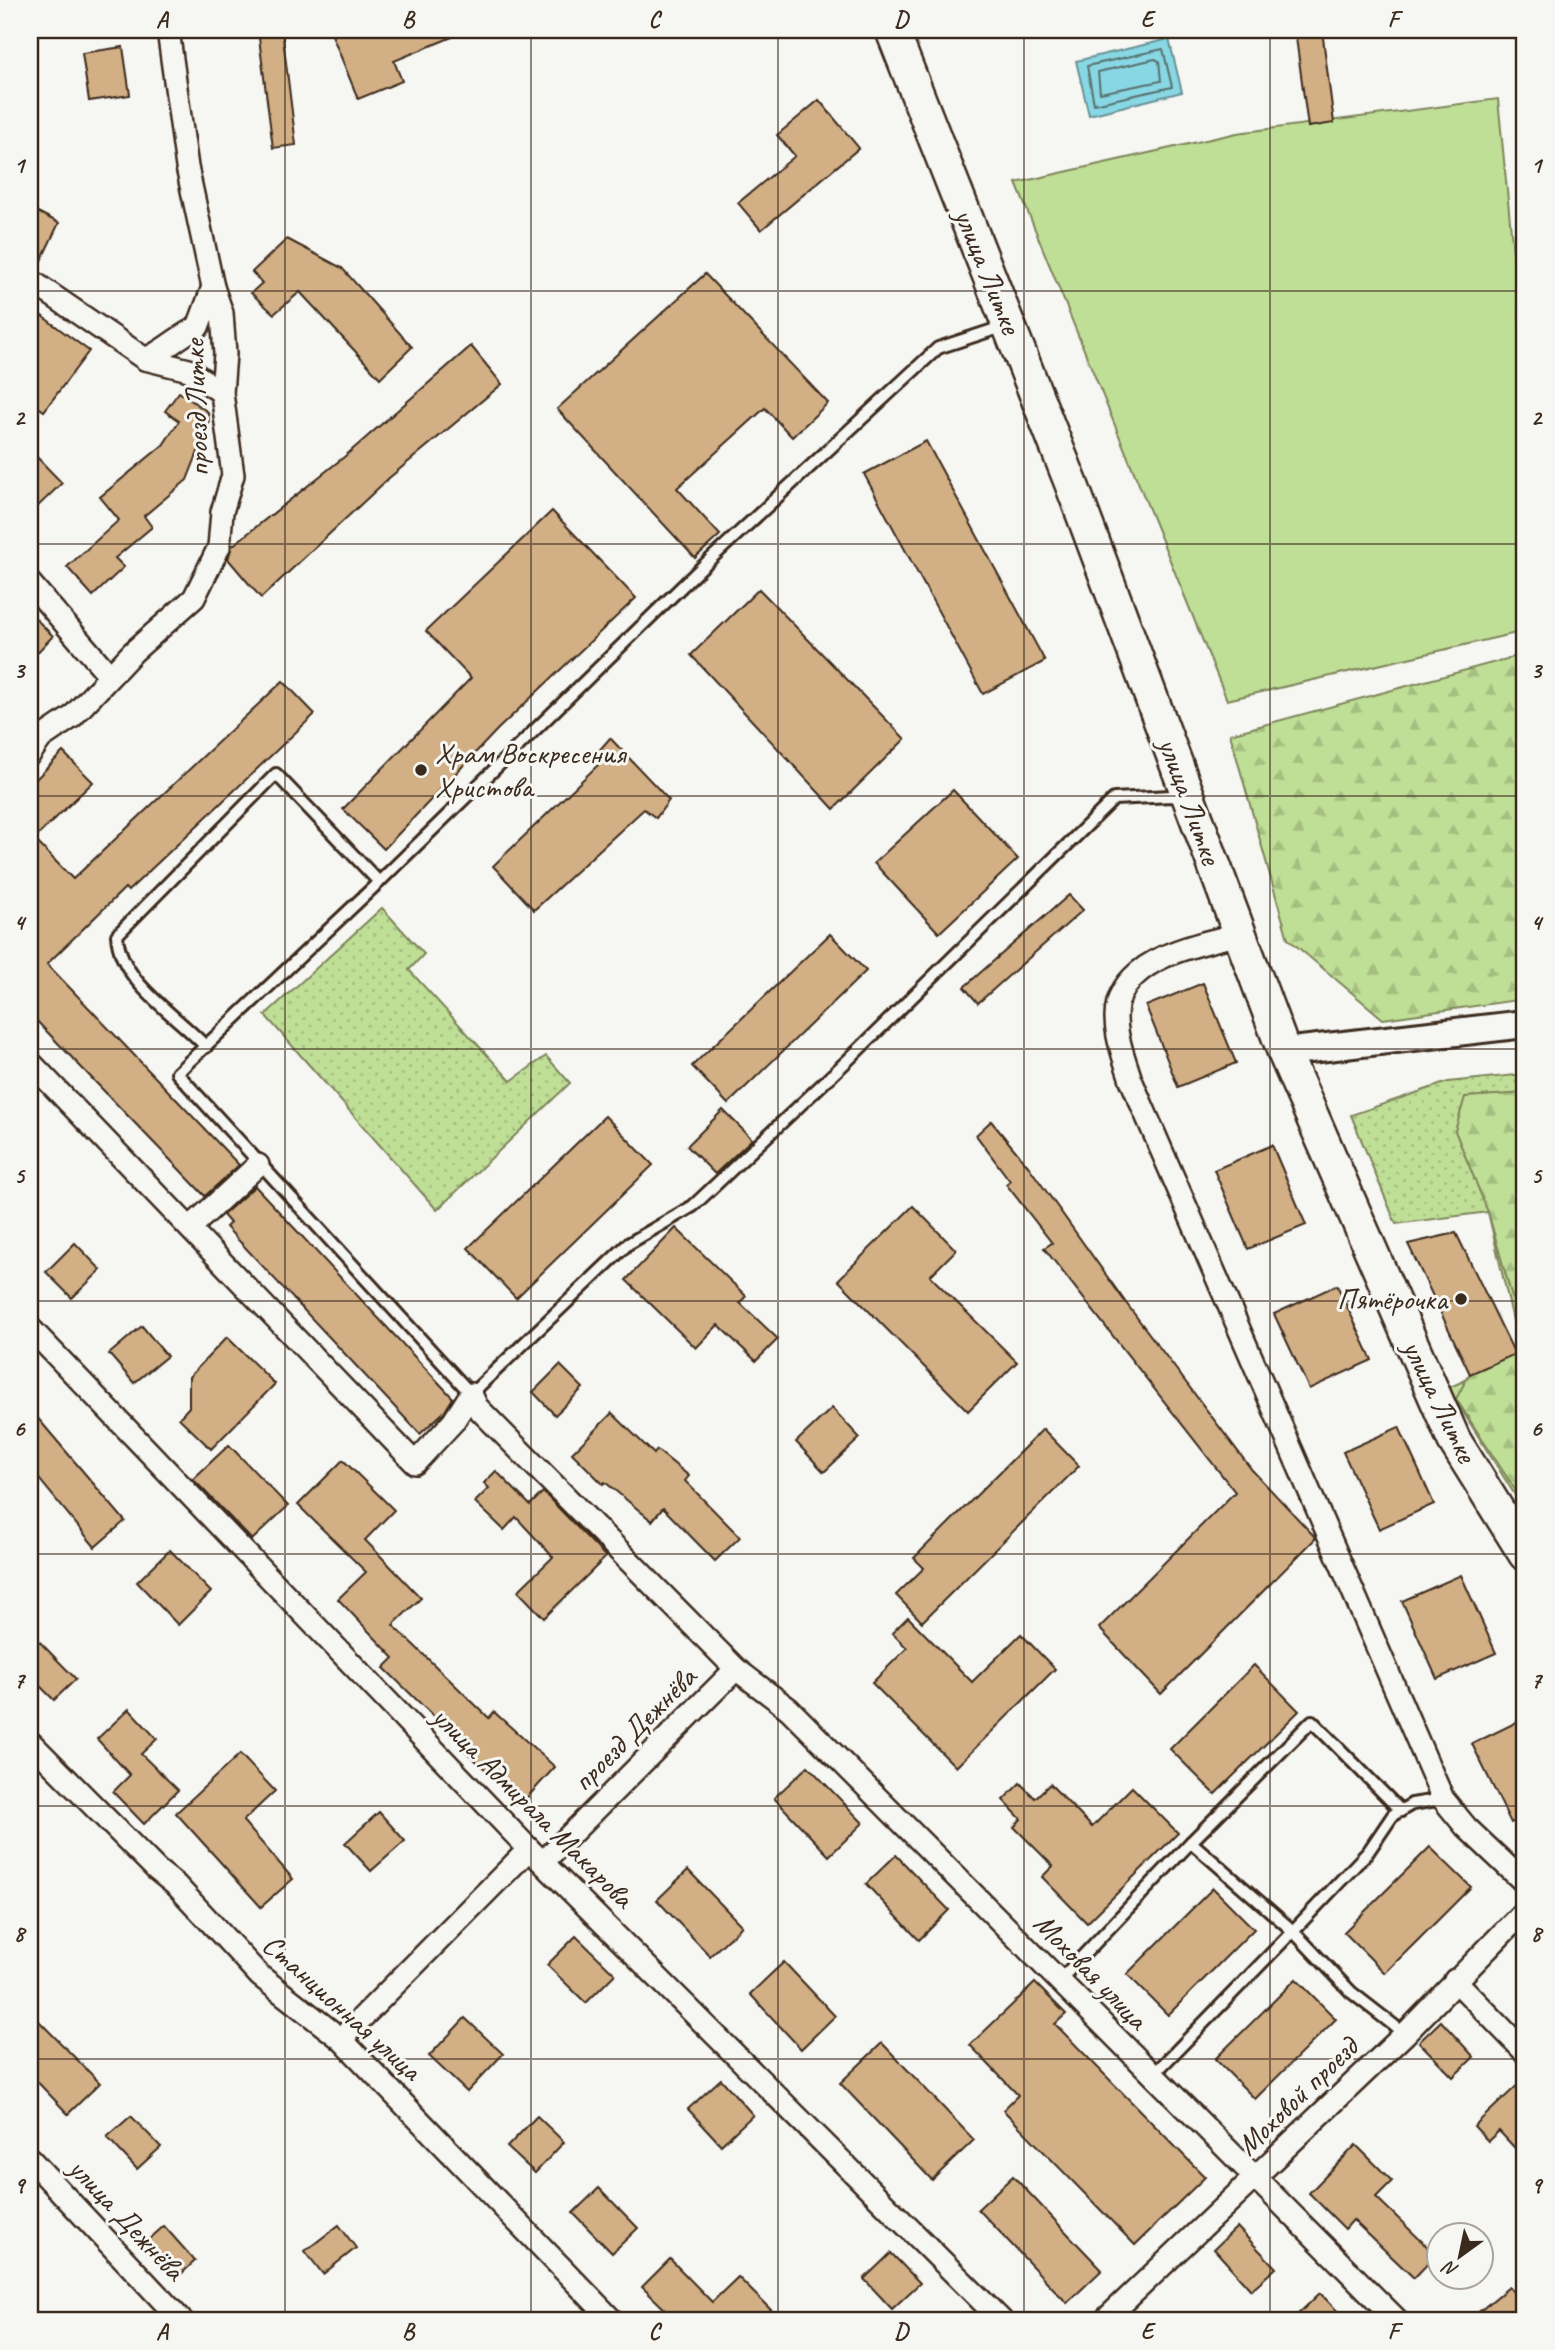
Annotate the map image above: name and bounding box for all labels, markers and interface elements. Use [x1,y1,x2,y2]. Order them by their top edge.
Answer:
text: A [156,5,170,34]
text: B [402,5,416,34]
text: C [649,5,663,34]
text: D [894,5,910,34]
text: E [1141,5,1157,34]
text: F [1388,5,1404,34]
text: 1 [14,151,27,180]
text: 1 [1531,151,1544,180]
street label: улица Литке [945,201,1031,341]
street label: проезд Литке [175,336,217,477]
text: 2 [14,403,27,432]
text: 2 [1531,403,1544,432]
text: 3 [14,656,27,685]
text: 3 [1531,656,1544,685]
street label: улица Литке [1149,731,1231,872]
place label: Храм Воскресения Христова [435,734,628,806]
marker: Храм Воскресения Христова [413,762,429,778]
text: 4 [14,908,27,937]
text: 4 [1531,908,1544,937]
text: 5 [14,1161,26,1190]
text: 5 [1531,1161,1543,1190]
place label: Пятёрочка [1337,1280,1449,1318]
marker: Пятёрочка [1453,1291,1469,1307]
street label: улица Литке [1393,1332,1487,1471]
text: 6 [14,1414,27,1443]
text: 6 [1531,1414,1544,1443]
street label: проезд Дежнёва [564,1657,706,1799]
text: 7 [14,1666,27,1695]
text: 7 [1531,1666,1544,1695]
street label: улица Адмирала Макарова [423,1697,643,1917]
street label: Моховая улица [1026,1904,1157,2039]
text: 8 [14,1919,27,1948]
text: 8 [1531,1919,1544,1948]
street label: Станционная улица [254,1926,431,2090]
street label: Моховой проезд [1228,2027,1367,2163]
street label: улица Дежнёва [59,2148,195,2290]
text: 9 [14,2171,27,2200]
text: 9 [1531,2171,1544,2200]
north arrow [1426,2220,1496,2290]
text: N [1437,2254,1463,2283]
text: A [156,2317,170,2346]
text: B [402,2317,416,2346]
text: C [649,2317,663,2346]
text: D [894,2317,910,2346]
text: E [1141,2317,1157,2346]
text: F [1388,2317,1404,2346]

